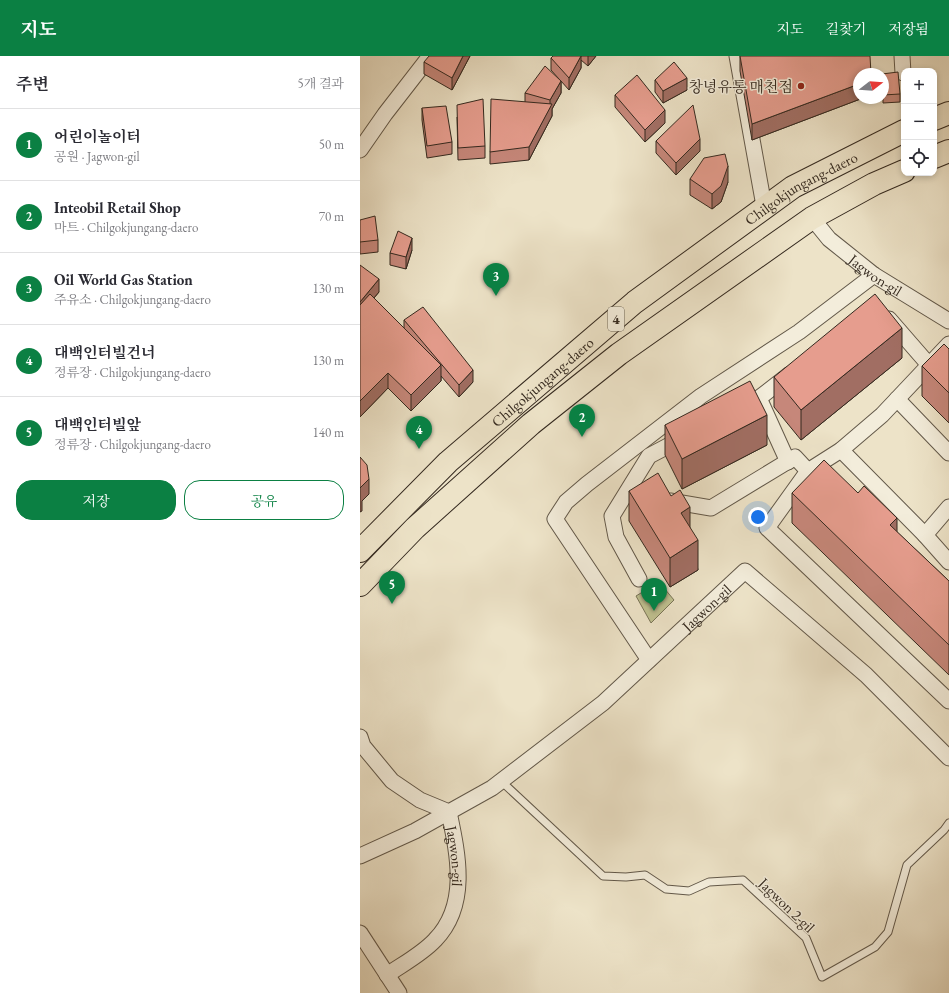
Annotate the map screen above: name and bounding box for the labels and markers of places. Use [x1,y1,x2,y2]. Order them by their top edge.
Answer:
place label: 창녕유통 매천점 [689,77,793,96]
marker: 창녕유통 매천점 [796,81,806,91]
pin: 3 [483,263,509,296]
pin: 2 [569,404,595,437]
pin: 4 [406,416,432,449]
pin: 5 [379,571,405,604]
pin: 1 [641,578,667,611]

